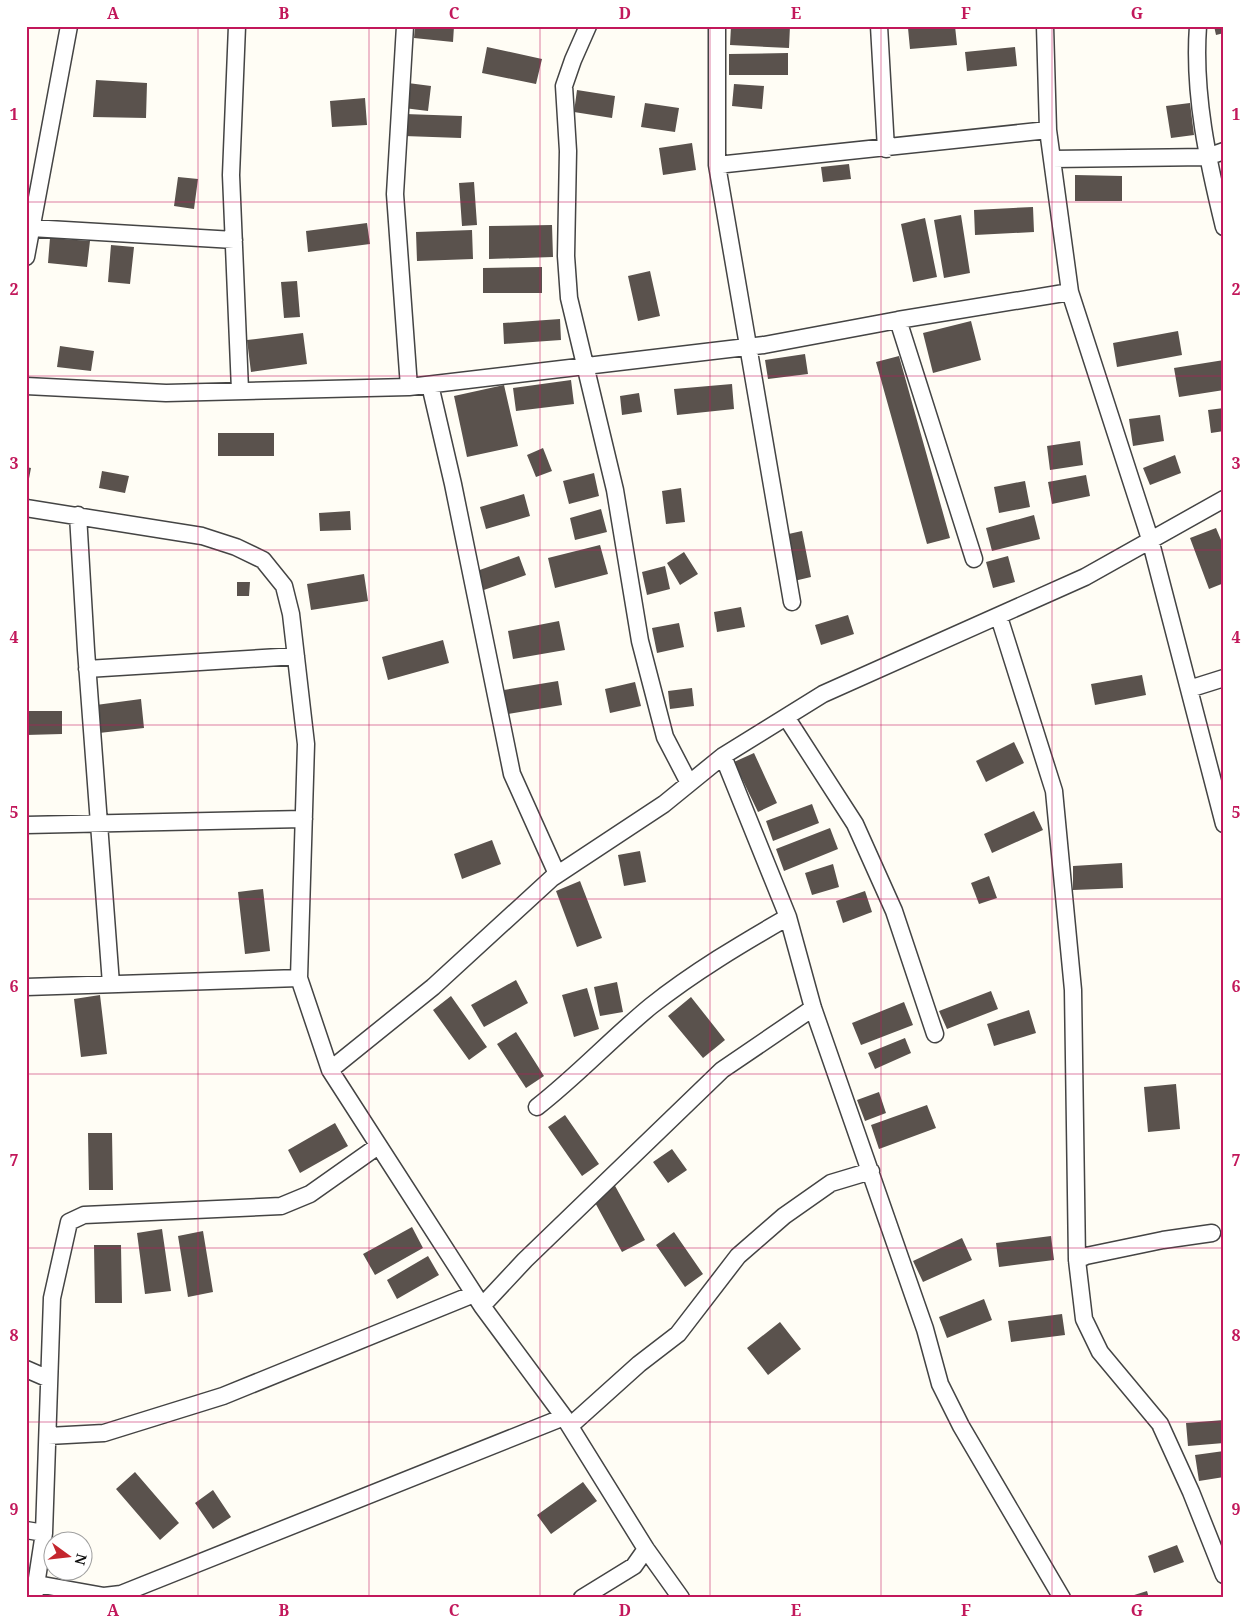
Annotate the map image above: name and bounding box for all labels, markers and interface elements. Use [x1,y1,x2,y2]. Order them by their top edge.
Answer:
text: A [107,2,120,24]
text: B [279,2,290,24]
text: C [449,2,460,24]
text: D [619,2,631,24]
text: E [791,2,801,24]
text: F [961,2,971,24]
text: G [1131,2,1143,24]
text: 1 [9,103,19,125]
text: 1 [1231,103,1241,125]
text: 2 [9,278,19,300]
text: 2 [1231,278,1241,300]
text: 3 [9,452,19,474]
text: 3 [1231,452,1241,474]
text: 4 [9,626,19,648]
text: 4 [1231,626,1241,648]
text: 5 [9,801,19,823]
text: 5 [1231,801,1241,823]
text: 6 [9,975,19,997]
text: 6 [1231,975,1241,997]
text: 7 [9,1149,19,1171]
text: 7 [1231,1149,1241,1171]
text: 8 [9,1324,19,1346]
text: 8 [1231,1324,1241,1346]
text: 9 [9,1498,19,1520]
text: 9 [1231,1498,1241,1520]
north arrow [42,1532,92,1582]
text: N [70,1552,92,1567]
text: A [107,1599,120,1621]
text: B [279,1599,290,1621]
text: C [449,1599,460,1621]
text: D [619,1599,631,1621]
text: E [791,1599,801,1621]
text: F [961,1599,971,1621]
text: G [1131,1599,1143,1621]

